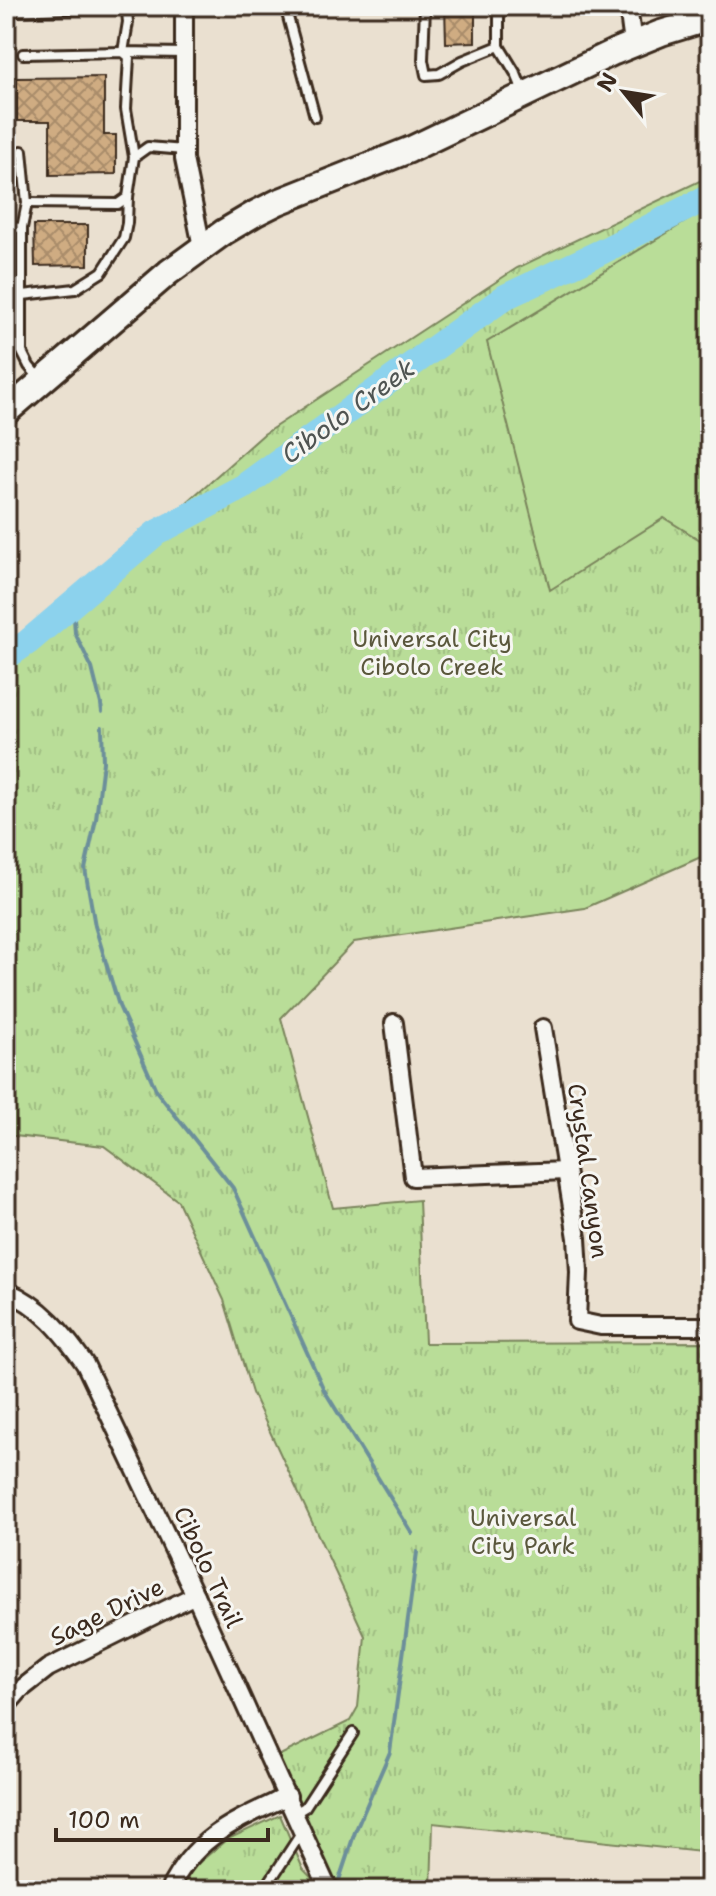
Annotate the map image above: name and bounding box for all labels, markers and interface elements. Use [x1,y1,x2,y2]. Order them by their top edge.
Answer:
north arrow [584,52,664,132]
text: N [590,67,624,97]
water label: Cibolo Creek [274,350,422,471]
park label: Universal City Cibolo Creek [352,623,512,683]
street label: Crystal Canyon [560,1082,616,1260]
street label: Cibolo Trail [166,1501,250,1634]
park label: Universal City Park [470,1502,577,1562]
street label: Sage Drive [45,1571,169,1653]
scale bar [56,1792,268,1842]
text: 100 m [68,1804,140,1836]

